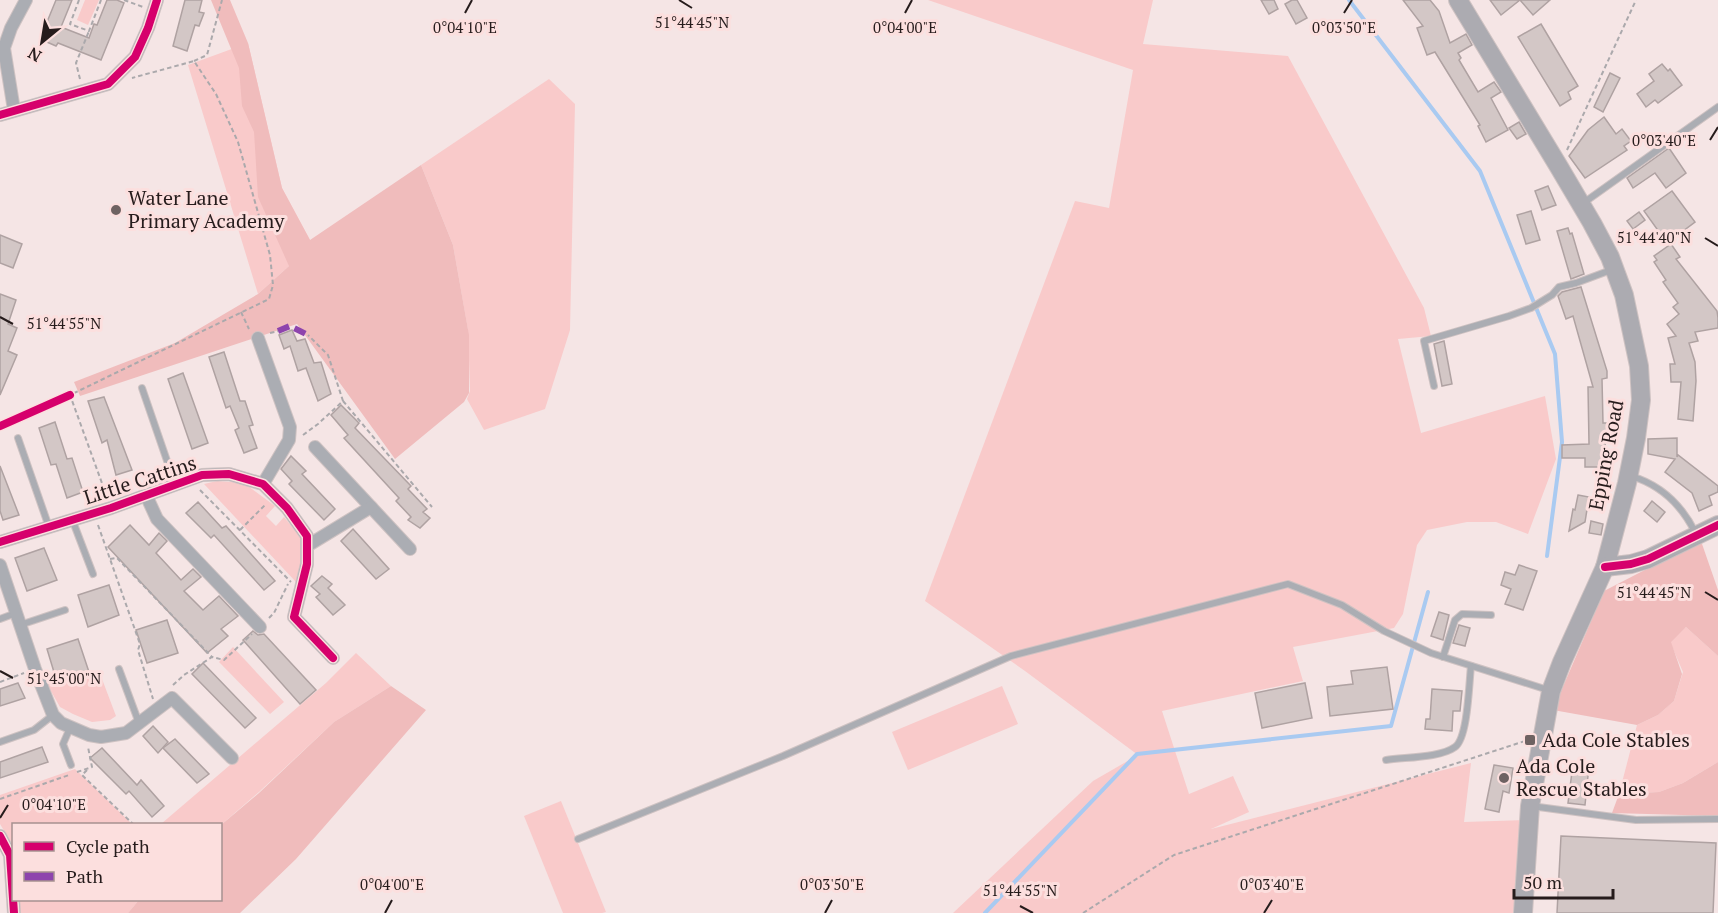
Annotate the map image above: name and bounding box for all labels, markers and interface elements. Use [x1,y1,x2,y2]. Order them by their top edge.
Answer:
north arrow [12,12,72,72]
text: 51°44'45"N [655,12,729,32]
text: 0°04'10"E [433,17,497,37]
text: 0°04'00"E [873,17,937,37]
text: 0°03'50"E [1312,17,1376,37]
text: N [24,42,45,68]
text: 0°03'40"E [1632,130,1696,150]
place label: Water Lane Primary Academy [128,184,285,234]
marker: Water Lane Primary Academy [109,203,123,217]
text: 51°44'40"N [1617,227,1691,247]
text: 51°44'55"N [27,313,101,333]
street label: Epping Road [1582,397,1629,513]
street label: Little Cattins [80,449,200,510]
text: 51°44'45"N [1617,582,1691,602]
text: 51°45'00"N [27,668,101,688]
place label: Ada Cole Stables [1542,726,1690,753]
marker: Ada Cole Stables [1523,733,1537,747]
place label: Ada Cole Rescue Stables [1516,752,1647,802]
marker: Ada Cole Rescue Stables [1497,771,1511,785]
text: 0°04'10"E [22,794,86,814]
legend [12,823,222,901]
text: Cycle path [66,834,150,858]
scale bar [1514,862,1613,900]
text: Path [66,864,103,888]
text: 50 m [1523,870,1563,894]
text: 0°04'00"E [360,874,424,894]
text: 0°03'50"E [800,874,864,894]
text: 0°03'40"E [1240,874,1304,894]
text: 51°44'55"N [983,880,1057,900]

